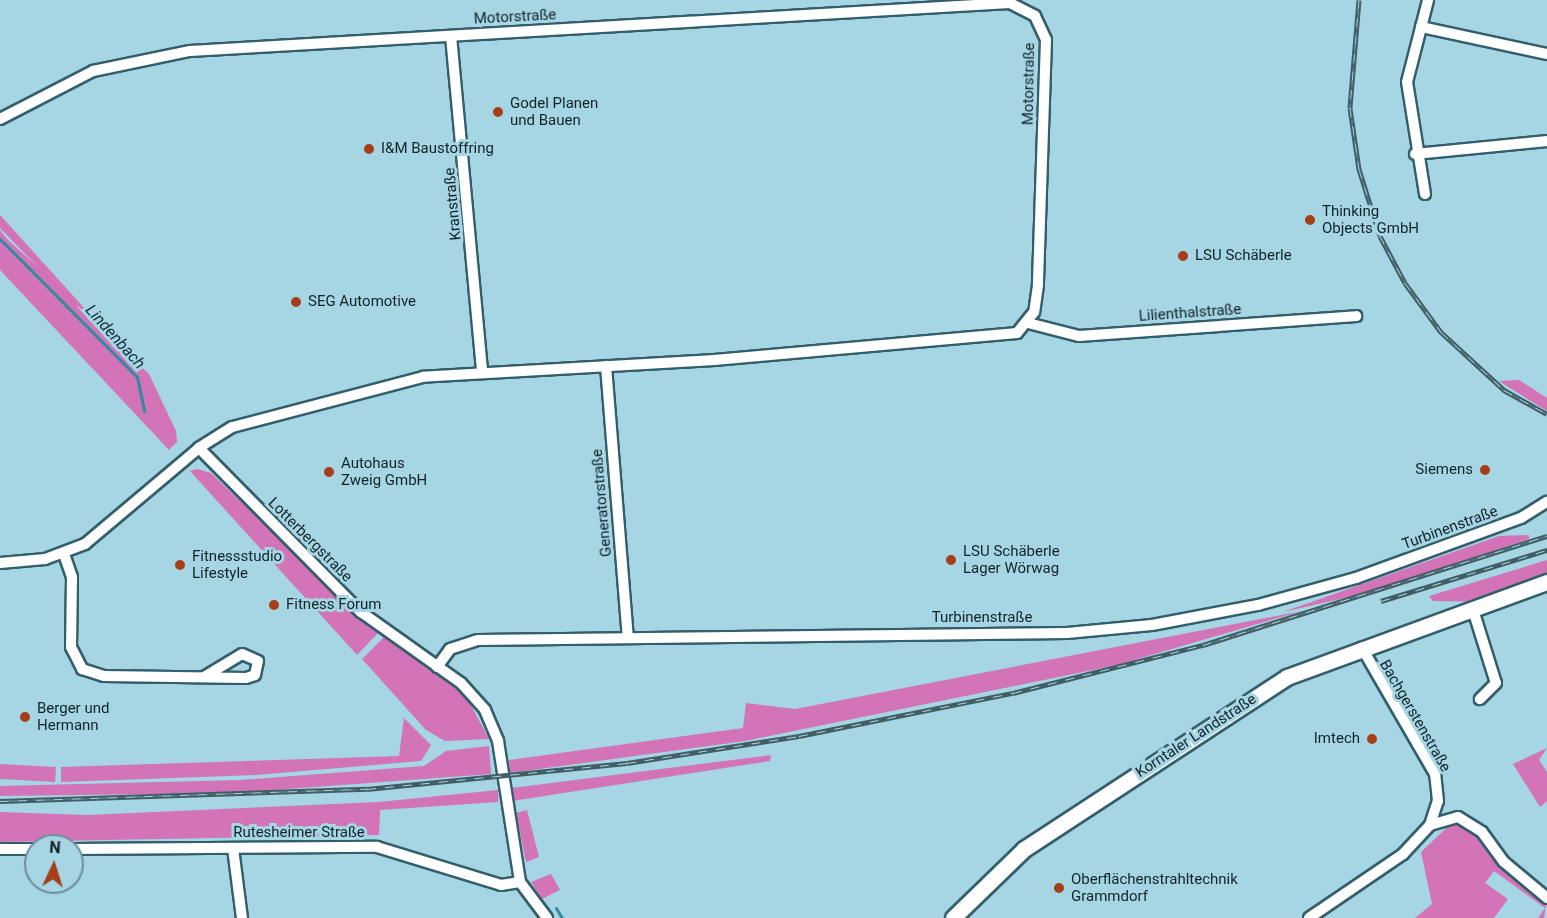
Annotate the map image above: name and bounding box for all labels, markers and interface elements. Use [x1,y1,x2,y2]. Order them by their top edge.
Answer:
street label: Motorstraße [473,6,557,28]
street label: Motorstraße [1019,43,1039,125]
place label: Godel Planen und Bauen [510,94,598,129]
marker: Godel Planen und Bauen [491,105,505,119]
place label: I&M Baustoffring [381,140,494,158]
marker: I&M Baustoffring [362,142,376,156]
street label: Kranstraße [441,167,465,241]
place label: Thinking Objects GmbH [1322,202,1419,237]
marker: Thinking Objects GmbH [1303,213,1317,227]
place label: LSU Schäberle [1195,247,1292,265]
marker: LSU Schäberle [1176,249,1190,263]
place label: SEG Automotive [308,293,416,311]
marker: SEG Automotive [289,295,303,309]
street label: Lilienthalstraße [1138,300,1242,326]
water label: Lindenbach [81,301,149,373]
street label: Generatorstraße [588,448,616,558]
place label: Autohaus Zweig GmbH [341,454,427,489]
place label: Siemens [1415,461,1473,479]
marker: Siemens [1478,463,1492,477]
marker: Autohaus Zweig GmbH [322,465,336,479]
street label: Lotterbergstraße [264,494,356,586]
street label: Turbinenstraße [1400,502,1500,554]
place label: LSU Schäberle Lager Wörwag [963,542,1060,577]
place label: Fitnessstudio Lifestyle [192,547,282,582]
marker: LSU Schäberle Lager Wörwag [944,553,958,567]
marker: Fitnessstudio Lifestyle [173,558,187,572]
place label: Fitness Forum [286,596,381,614]
marker: Fitness Forum [267,598,281,612]
street label: Turbinenstraße [932,609,1032,627]
street label: Bachgerstenstraße [1376,657,1454,775]
street label: Korntaler Landstraße [1132,690,1260,782]
place label: Berger und Hermann [37,699,109,734]
marker: Berger und Hermann [18,710,32,724]
place label: Imtech [1314,730,1360,748]
marker: Imtech [1365,732,1379,746]
street label: Rutesheimer Straße [233,824,365,842]
north arrow [24,834,84,894]
text: N [49,838,61,857]
place label: Oberflächenstrahltechnik Grammdorf [1071,870,1238,905]
marker: Oberflächenstrahltechnik Grammdorf [1052,881,1066,895]

